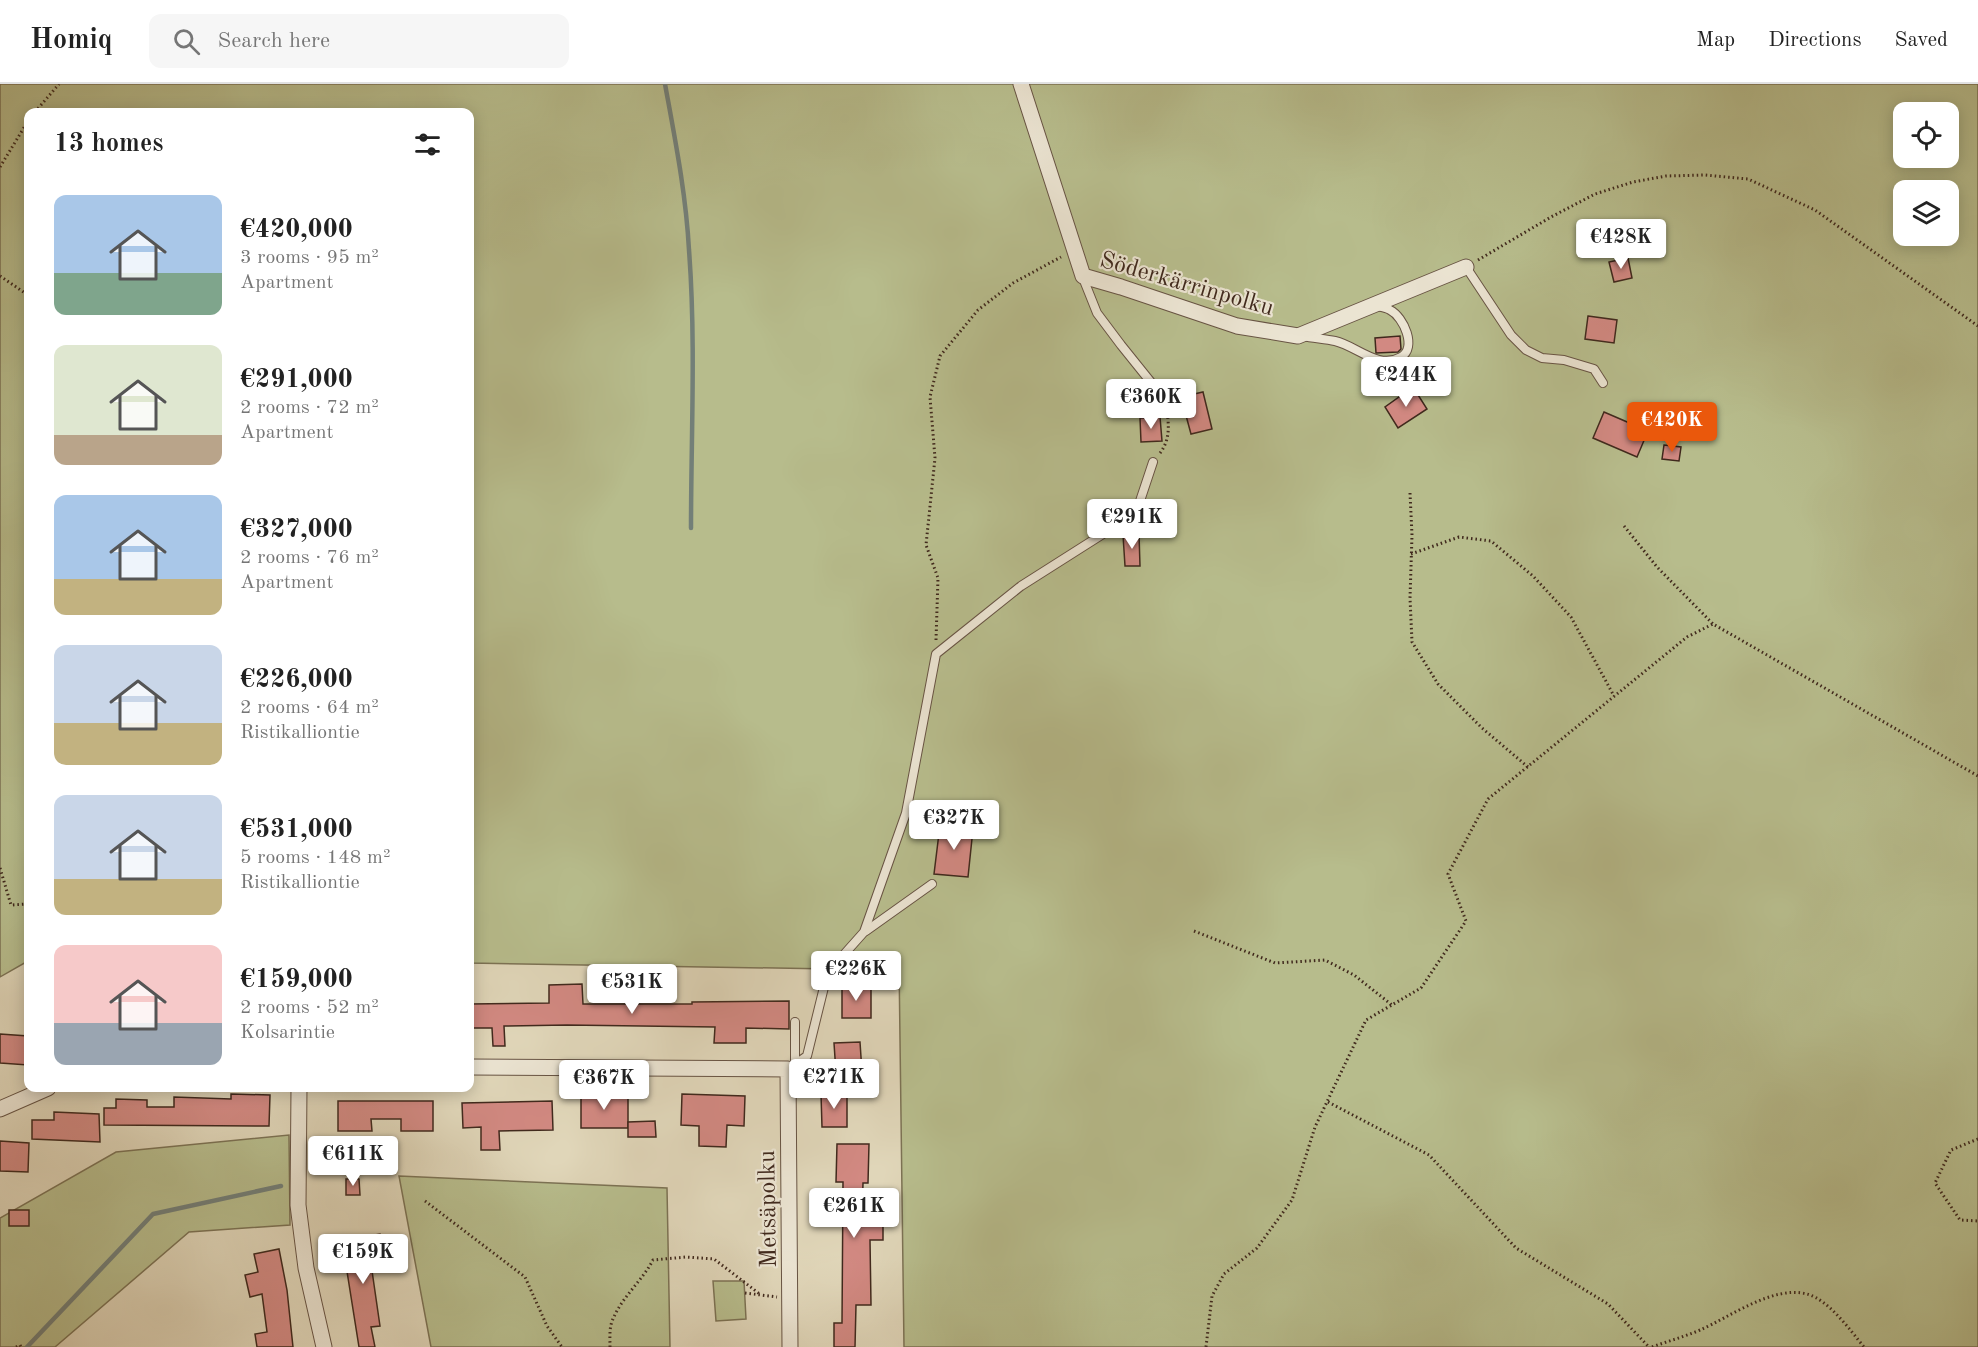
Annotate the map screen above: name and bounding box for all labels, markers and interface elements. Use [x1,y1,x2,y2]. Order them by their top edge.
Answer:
search box [149,14,569,68]
icon: search [170,25,203,58]
text: Homiq [30,27,113,55]
text: Search here [218,30,330,52]
text: Map [1696,30,1735,51]
text: Directions [1768,30,1862,51]
text: Saved [1895,30,1948,51]
map controls [1893,102,1959,246]
button: locate [1893,102,1959,168]
icon: filters [411,128,444,161]
text: 13 homes [54,131,163,157]
button: layers [1893,180,1959,246]
text: €420,000 [240,217,353,243]
icon: home [102,219,174,291]
pin: €428K [1579,219,1663,270]
text: €428K [1590,228,1652,248]
text: 3 rooms · 95 m² [240,248,379,268]
street label: Söderkärrinpolku [1097,249,1276,321]
text: Apartment [240,273,334,293]
pin: €244K [1364,357,1448,408]
text: €244K [1375,366,1437,386]
text: €291,000 [240,367,353,393]
icon: home [102,369,174,441]
pin: €360K [1109,379,1193,430]
text: €360K [1120,388,1182,408]
text: 2 rooms · 72 m² [240,398,379,418]
pin: €420K [1630,402,1714,453]
text: €420K [1641,411,1703,431]
text: Apartment [240,423,334,443]
pin: €291K [1090,499,1174,550]
text: €291K [1101,508,1163,528]
text: €327,000 [240,517,353,543]
icon: home [102,519,174,591]
text: 2 rooms · 76 m² [240,548,379,568]
text: Apartment [240,573,334,593]
text: €226,000 [240,667,353,693]
icon: home [102,669,174,741]
text: 2 rooms · 64 m² [240,698,379,718]
text: Ristikalliontie [240,723,360,743]
pin: €327K [912,800,996,851]
text: €327K [923,809,985,829]
text: €531,000 [240,817,353,843]
icon: home [102,819,174,891]
text: 5 rooms · 148 m² [240,848,390,868]
text: Ristikalliontie [240,873,360,893]
pin: €226K [814,951,898,1002]
text: €226K [825,960,887,980]
pin: €531K [590,964,674,1015]
text: €159,000 [240,967,353,993]
icon: home [102,969,174,1041]
text: €531K [601,973,663,993]
text: 2 rooms · 52 m² [240,998,379,1018]
text: Kolsarintie [240,1023,335,1043]
pin: €271K [792,1059,876,1110]
pin: €367K [562,1060,646,1111]
text: €271K [803,1068,865,1088]
text: €367K [573,1069,635,1089]
pin: €611K [311,1136,395,1187]
text: €611K [322,1145,384,1165]
street label: Metsäpolku [756,1150,782,1268]
pin: €261K [812,1188,896,1239]
text: €261K [823,1197,885,1217]
pin: €159K [321,1234,405,1285]
text: €159K [332,1243,394,1263]

